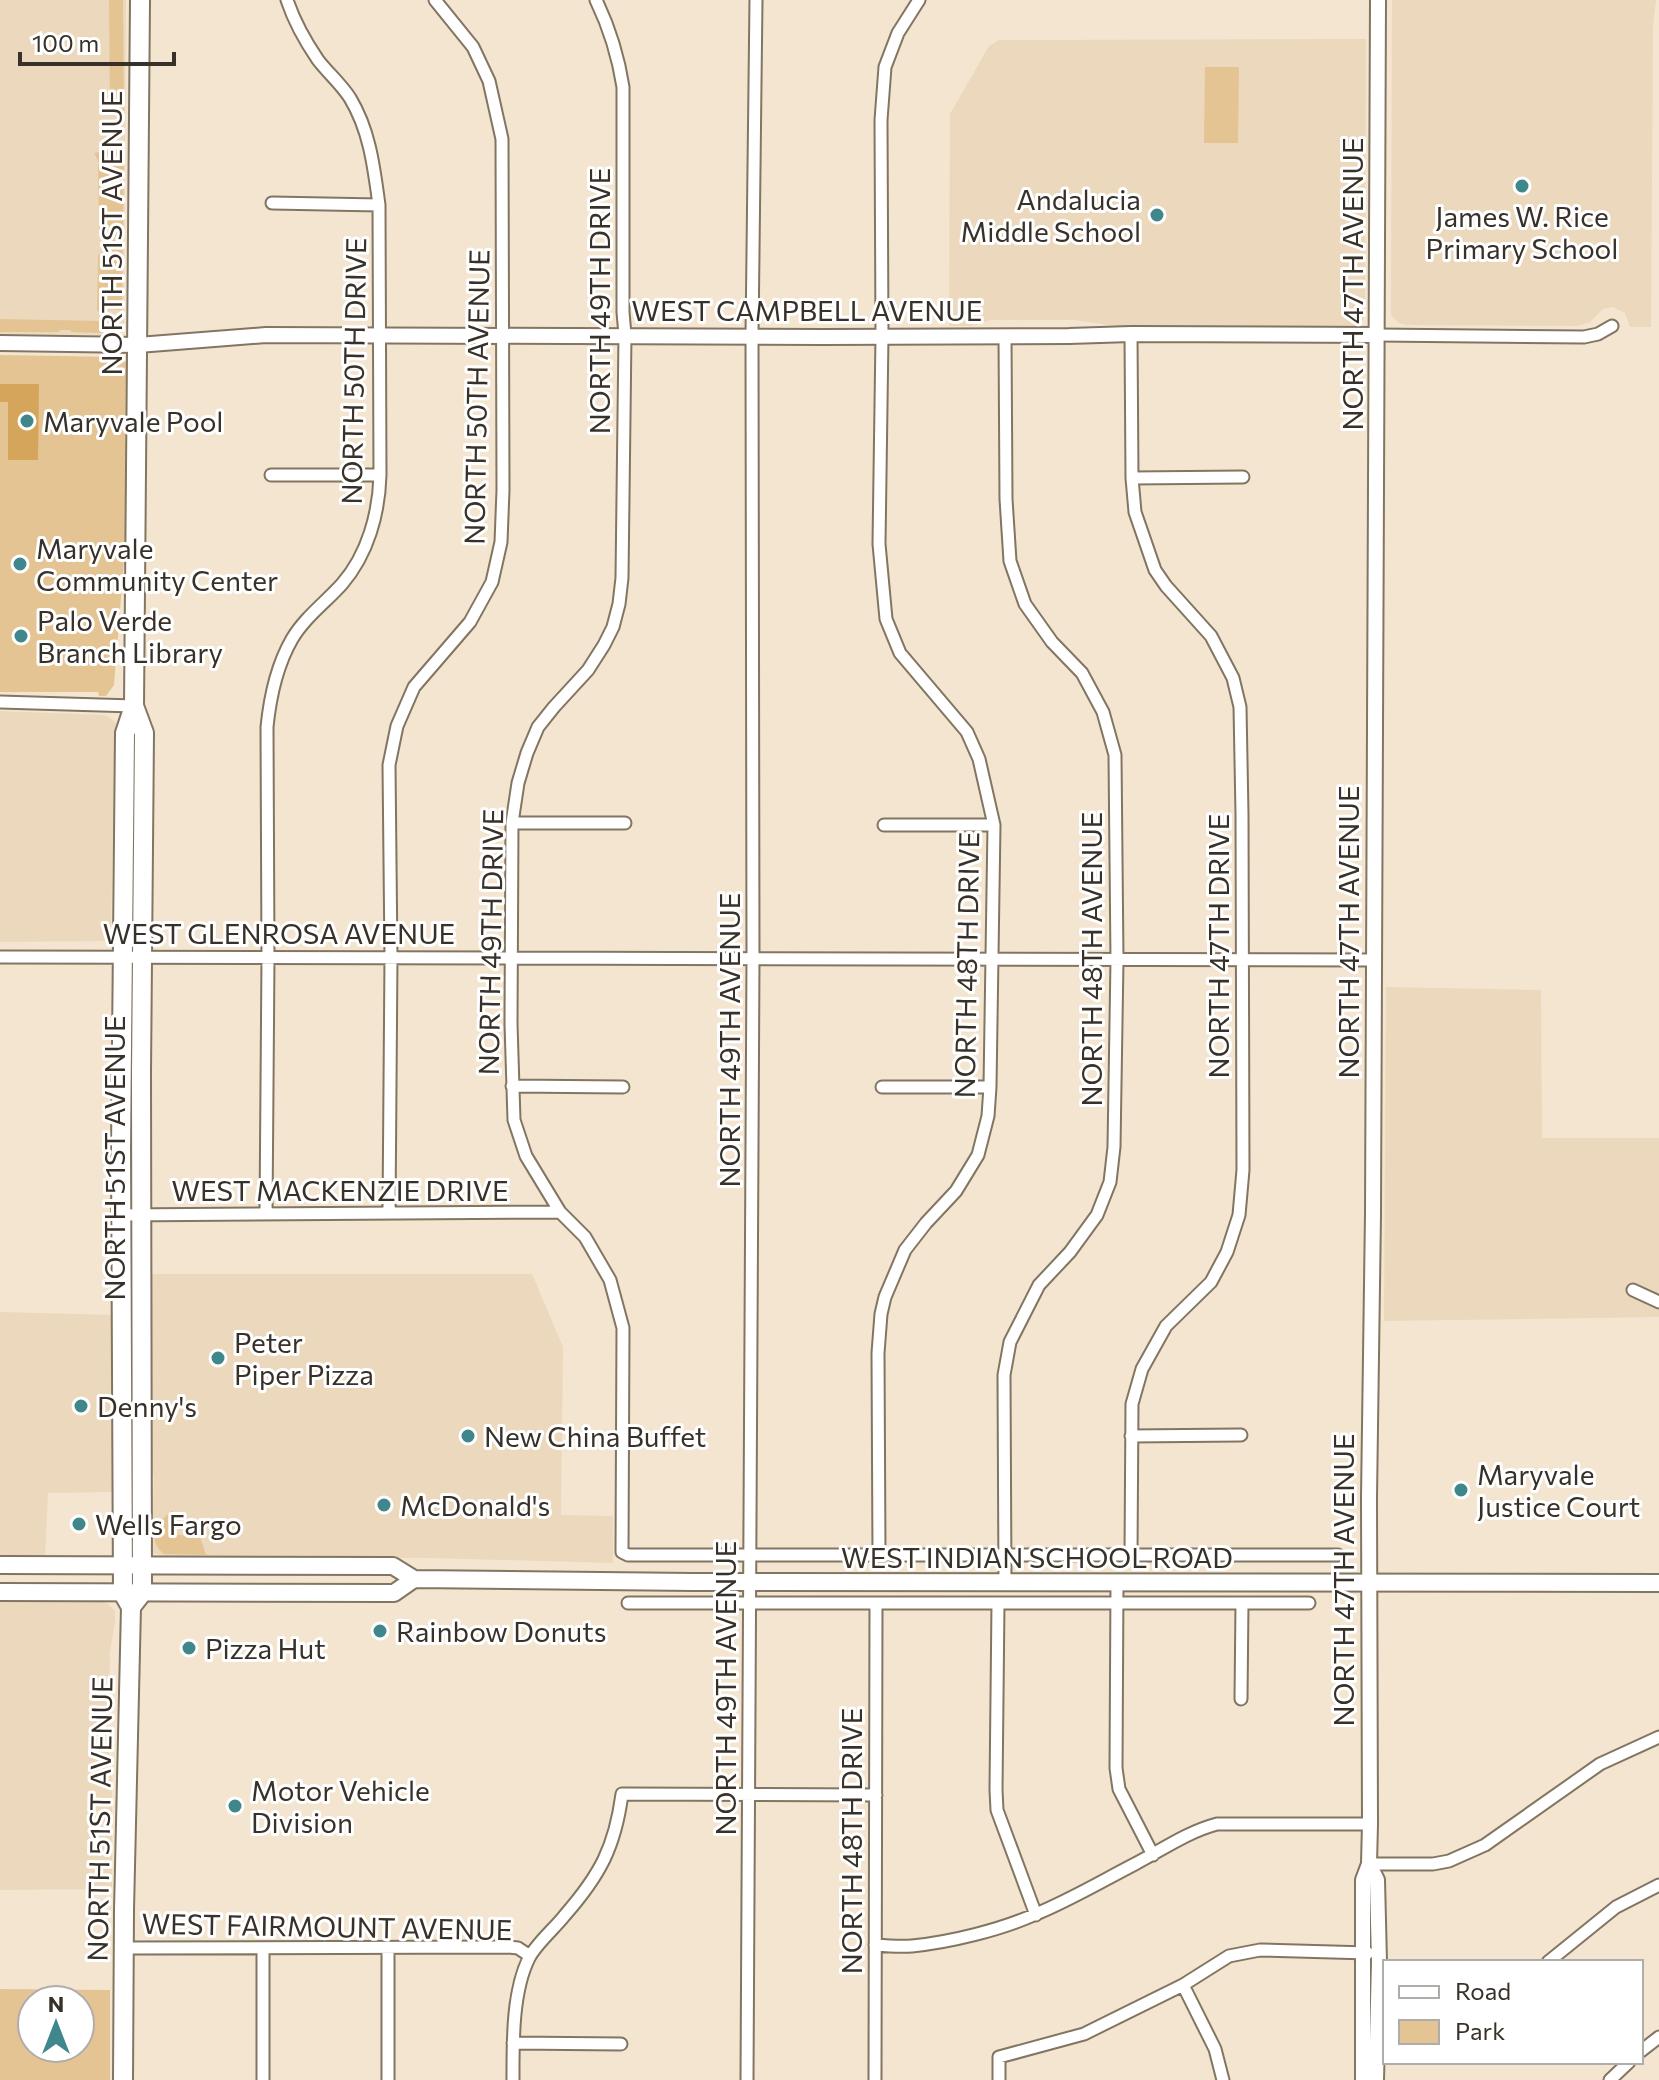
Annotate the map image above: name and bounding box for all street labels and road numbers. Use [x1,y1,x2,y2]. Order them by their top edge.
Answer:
street label: NORTH 51ST AVENUE [94,90,128,376]
street label: NORTH 47TH AVENUE [1335,137,1369,431]
street label: NORTH 49TH DRIVE [582,168,616,434]
street label: NORTH 50TH DRIVE [334,237,372,505]
street label: NORTH 50TH AVENUE [456,249,496,545]
street label: WEST CAMPBELL AVENUE [632,293,982,327]
street label: NORTH 47TH AVENUE [1331,785,1365,1079]
street label: NORTH 49TH DRIVE [471,808,509,1076]
street label: NORTH 48TH AVENUE [1074,812,1108,1107]
street label: NORTH 47TH DRIVE [1201,814,1235,1078]
street label: NORTH 48TH DRIVE [947,831,985,1099]
street label: NORTH 49TH AVENUE [712,893,746,1188]
street label: WEST GLENROSA AVENUE [103,916,455,950]
street label: NORTH 51ST AVENUE [97,1015,131,1301]
street label: WEST MACKENZIE DRIVE [171,1173,509,1207]
street label: NORTH 47TH AVENUE [1326,1433,1360,1727]
street label: WEST INDIAN SCHOOL ROAD [841,1540,1233,1574]
street label: NORTH 49TH AVENUE [708,1541,742,1836]
street label: NORTH 51ST AVENUE [80,1676,118,1962]
street label: NORTH 48TH DRIVE [834,1708,868,1974]
street label: WEST FAIRMOUNT AVENUE [141,1906,513,1946]

